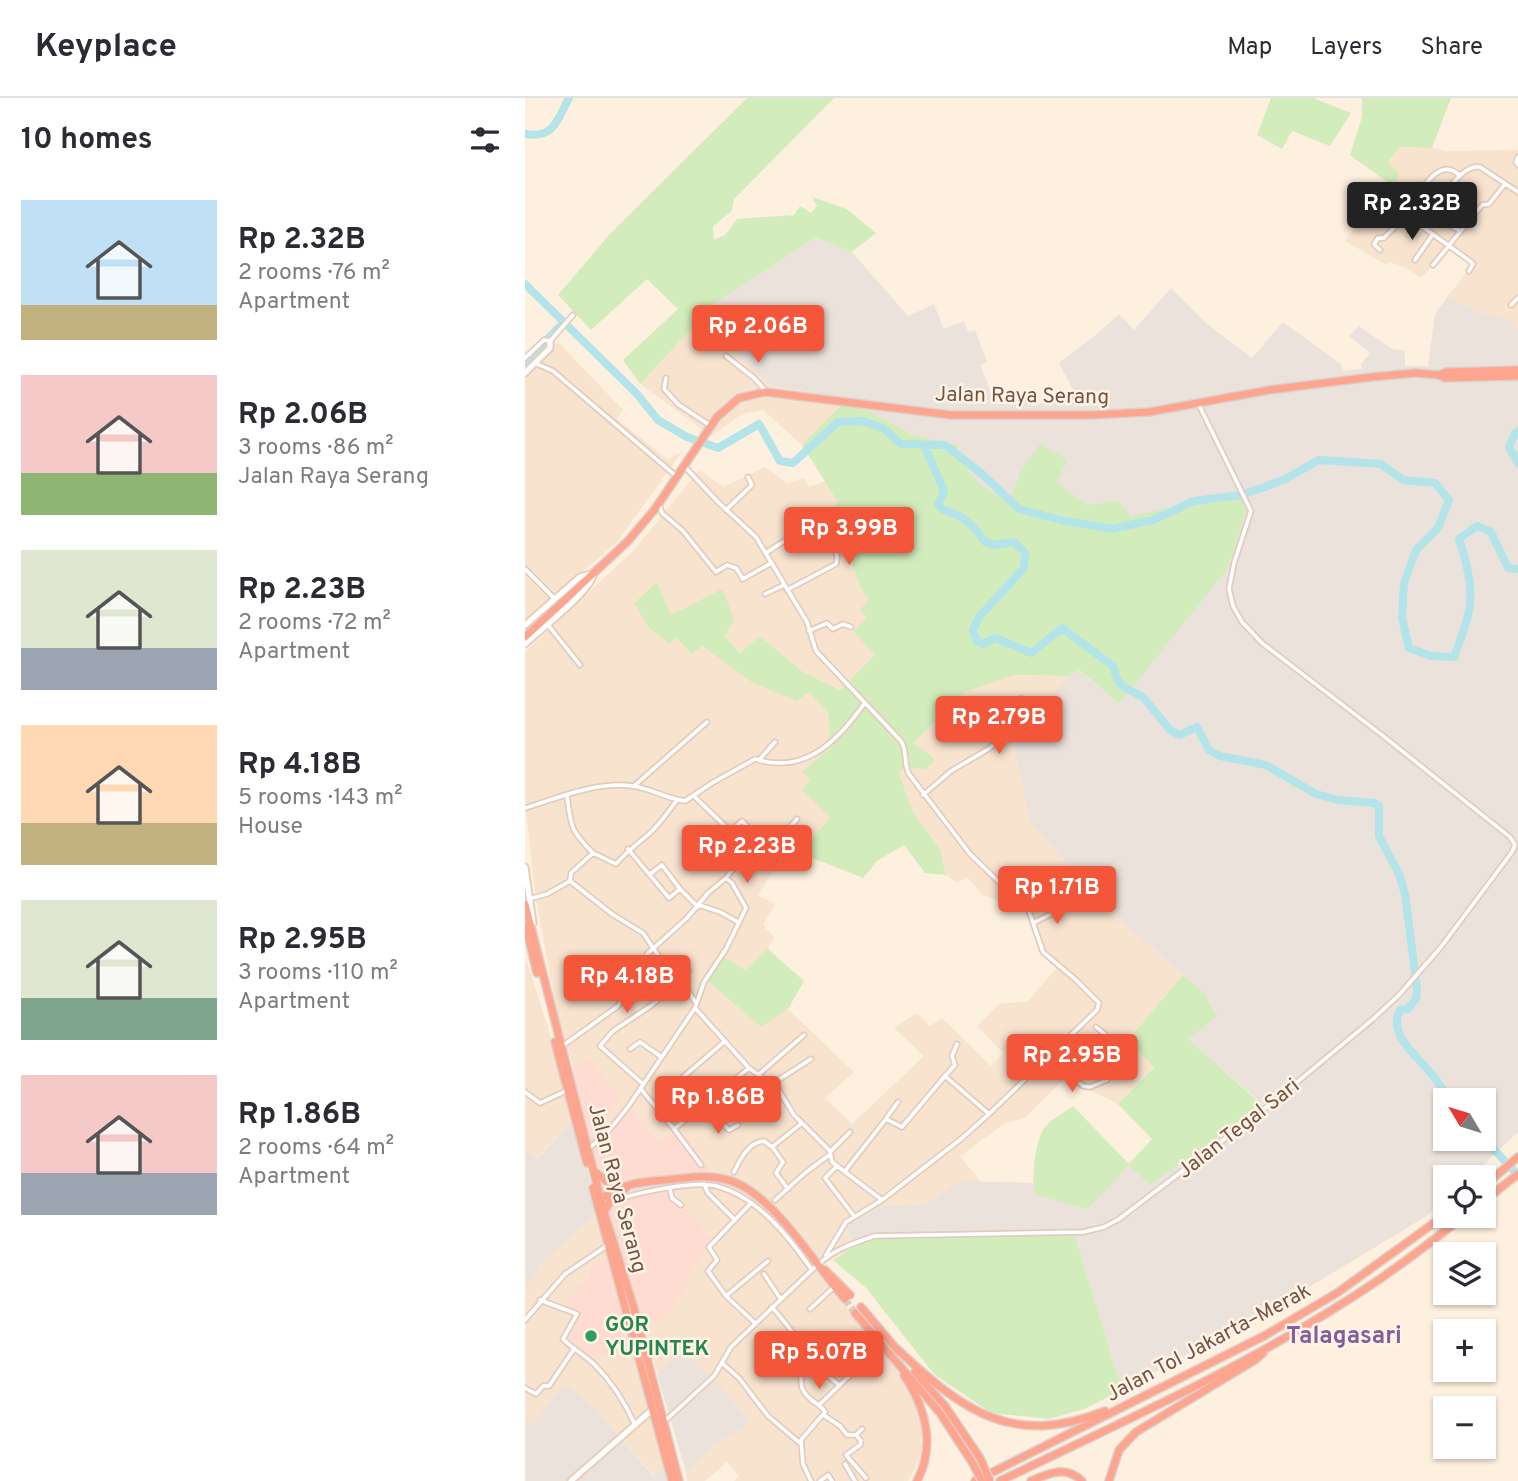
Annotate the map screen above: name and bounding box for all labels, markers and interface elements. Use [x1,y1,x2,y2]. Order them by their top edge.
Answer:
text: Keyplace [35,27,177,69]
text: Map [1227,33,1272,63]
text: Layers [1310,33,1382,63]
text: Share [1420,33,1483,63]
icon: filters [466,121,504,159]
text: 10 homes [21,122,152,159]
pin: Rp 2.32B [1340,183,1484,242]
text: Rp 2.32B [1363,190,1461,219]
text: Rp 2.32B [238,222,366,259]
icon: home [77,228,161,312]
text: 2 rooms · 76 m² [238,259,390,288]
text: Apartment [238,288,350,317]
pin: Rp 2.06B [686,306,830,365]
text: Rp 2.06B [708,313,808,342]
street label: Jalan Raya Serang [935,381,1109,412]
text: Rp 2.06B [238,397,368,434]
icon: home [77,403,161,487]
text: 3 rooms · 86 m² [238,434,394,463]
text: Jalan Raya Serang [238,463,429,492]
pin: Rp 3.99B [777,508,921,567]
text: Rp 3.99B [800,515,898,544]
text: Rp 2.23B [238,572,366,609]
icon: home [77,578,161,662]
text: 2 rooms · 72 m² [238,609,391,638]
text: Apartment [238,638,350,667]
pin: Rp 2.79B [927,696,1071,756]
text: Rp 2.79B [952,704,1046,733]
text: Rp 4.18B [238,747,361,784]
icon: home [77,753,161,837]
text: 5 rooms · 143 m² [238,784,403,813]
text: House [238,813,303,842]
pin: Rp 2.23B [675,826,819,885]
text: Rp 2.23B [698,833,796,862]
pin: Rp 1.71B [985,866,1129,926]
text: Rp 1.71B [1014,874,1100,903]
text: Rp 2.95B [238,922,367,959]
icon: home [77,928,161,1012]
pin: Rp 4.18B [555,956,699,1015]
text: 3 rooms · 110 m² [238,959,398,988]
text: Rp 4.18B [580,963,674,992]
text: Apartment [238,988,350,1017]
pin: Rp 2.95B [1000,1034,1144,1094]
text: Rp 2.95B [1023,1042,1121,1071]
street label: Jalan Tegal Sari [1172,1073,1306,1185]
pin: Rp 1.86B [646,1076,790,1136]
text: Rp 1.86B [671,1084,765,1113]
north arrow [1433,1088,1496,1152]
map controls [1433,1088,1496,1459]
text: Rp 1.86B [238,1097,361,1134]
street label: Jalan Raya Serang [581,1101,652,1276]
icon: home [77,1103,161,1187]
text: 2 rooms · 64 m² [238,1134,394,1163]
text: Apartment [238,1163,350,1192]
button: locate [1433,1165,1496,1228]
button: layers [1433,1242,1496,1305]
street label: Jalan Tol Jakarta–Merak [1102,1278,1316,1409]
place label: GOR YUPINTEK [605,1312,710,1363]
button: + [1433,1319,1496,1382]
district label: Talagasari [1286,1322,1402,1352]
marker: GOR YUPINTEK [583,1328,599,1344]
pin: Rp 5.07B [747,1332,891,1391]
text: Rp 5.07B [770,1339,868,1368]
button: − [1433,1396,1496,1459]

